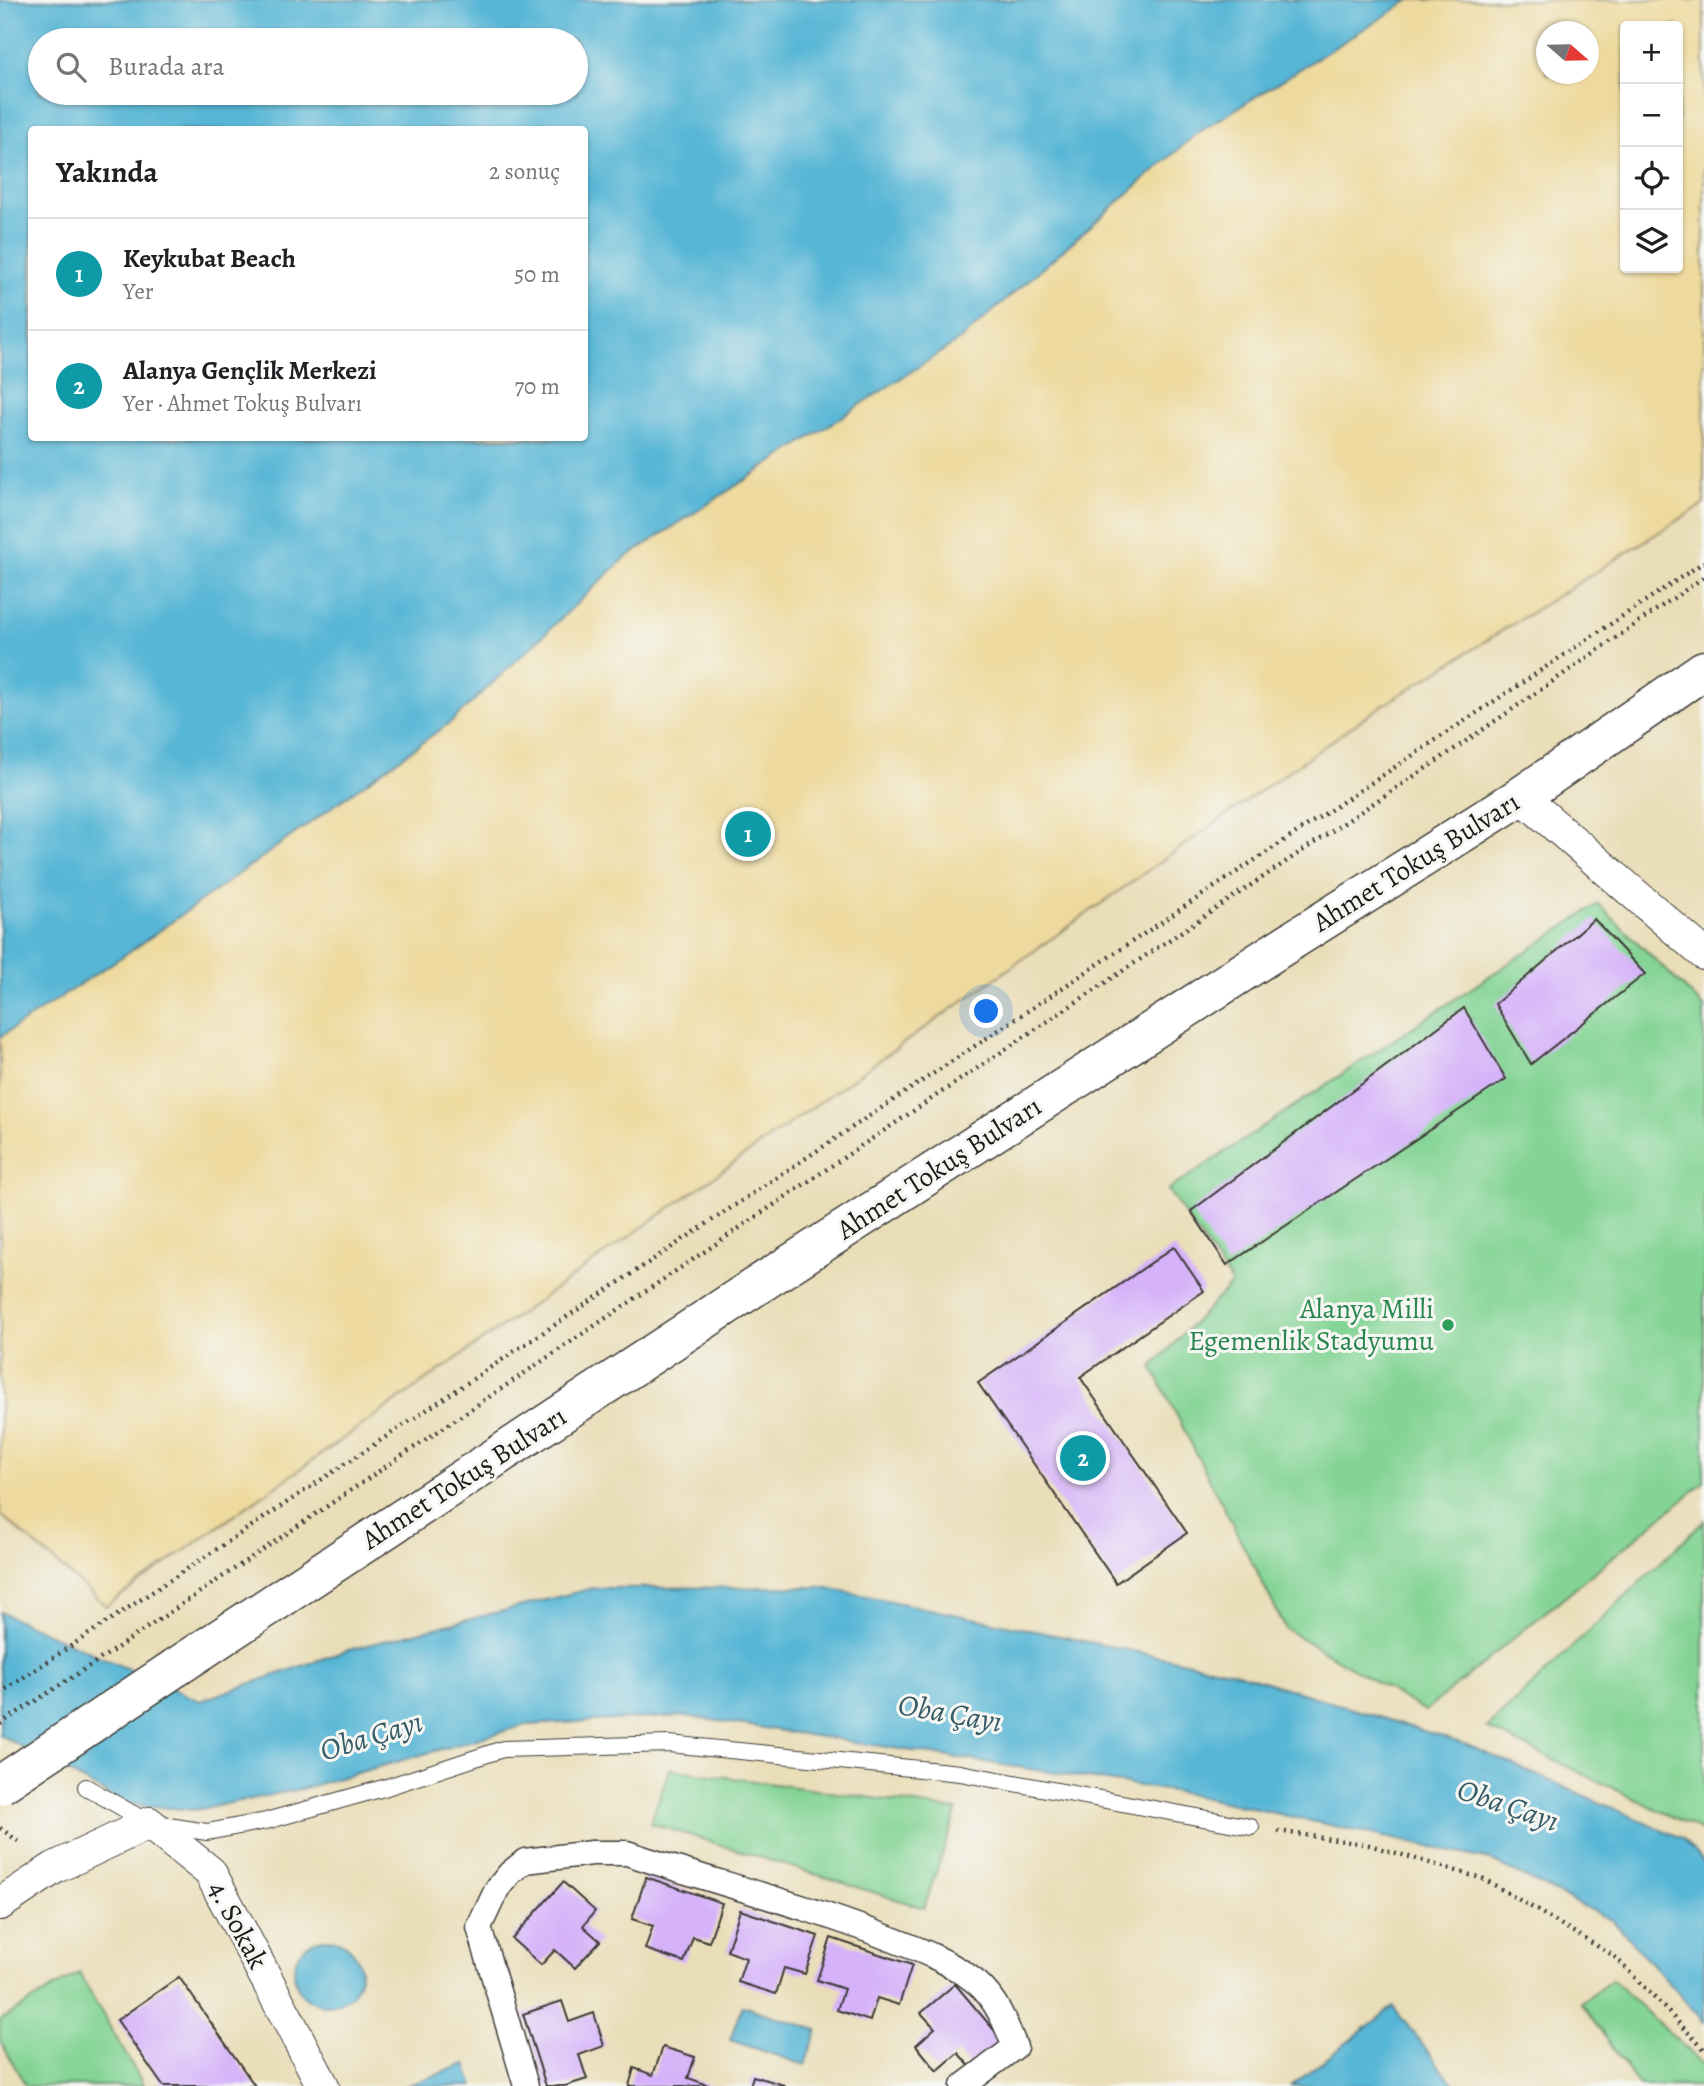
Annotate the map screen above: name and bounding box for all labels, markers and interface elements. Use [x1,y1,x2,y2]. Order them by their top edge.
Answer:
north arrow [1536,21,1599,84]
map controls [1620,21,1683,273]
button: + [1620,21,1683,84]
search box [28,28,588,105]
icon: search [52,48,90,86]
text: Burada ara [108,49,225,84]
button: − [1620,84,1683,147]
button: locate [1620,147,1683,210]
text: Yakında [56,152,158,192]
text: 2 sonuç [489,156,560,187]
button: layers [1620,210,1683,273]
text: Keykubat Beach [123,241,296,276]
text: 1 [75,259,83,290]
text: 50 m [514,259,560,290]
text: Yer [123,276,154,307]
text: Alanya Gençlik Merkezi [123,353,377,388]
text: 2 [73,371,85,402]
text: 70 m [514,371,560,402]
text: Yer · Ahmet Tokuş Bulvarı [123,388,362,419]
street label: Ahmet Tokuş Bulvarı [1305,783,1527,941]
pin: 1 [725,808,771,860]
your location [969,994,1003,1028]
street label: Ahmet Tokuş Bulvarı [828,1087,1049,1249]
place label: Alanya Milli Egemenlik Stadyumu [1188,1290,1435,1360]
marker: Alanya Milli Egemenlik Stadyumu [1440,1317,1456,1333]
street label: Ahmet Tokuş Bulvarı [353,1397,574,1559]
pin: 2 [1060,1432,1106,1484]
water label: Oba Çayı [895,1684,1005,1742]
water label: Oba Çayı [315,1702,427,1770]
water label: Oba Çayı [1452,1769,1564,1841]
street label: 4. Sokak [199,1874,277,1976]

